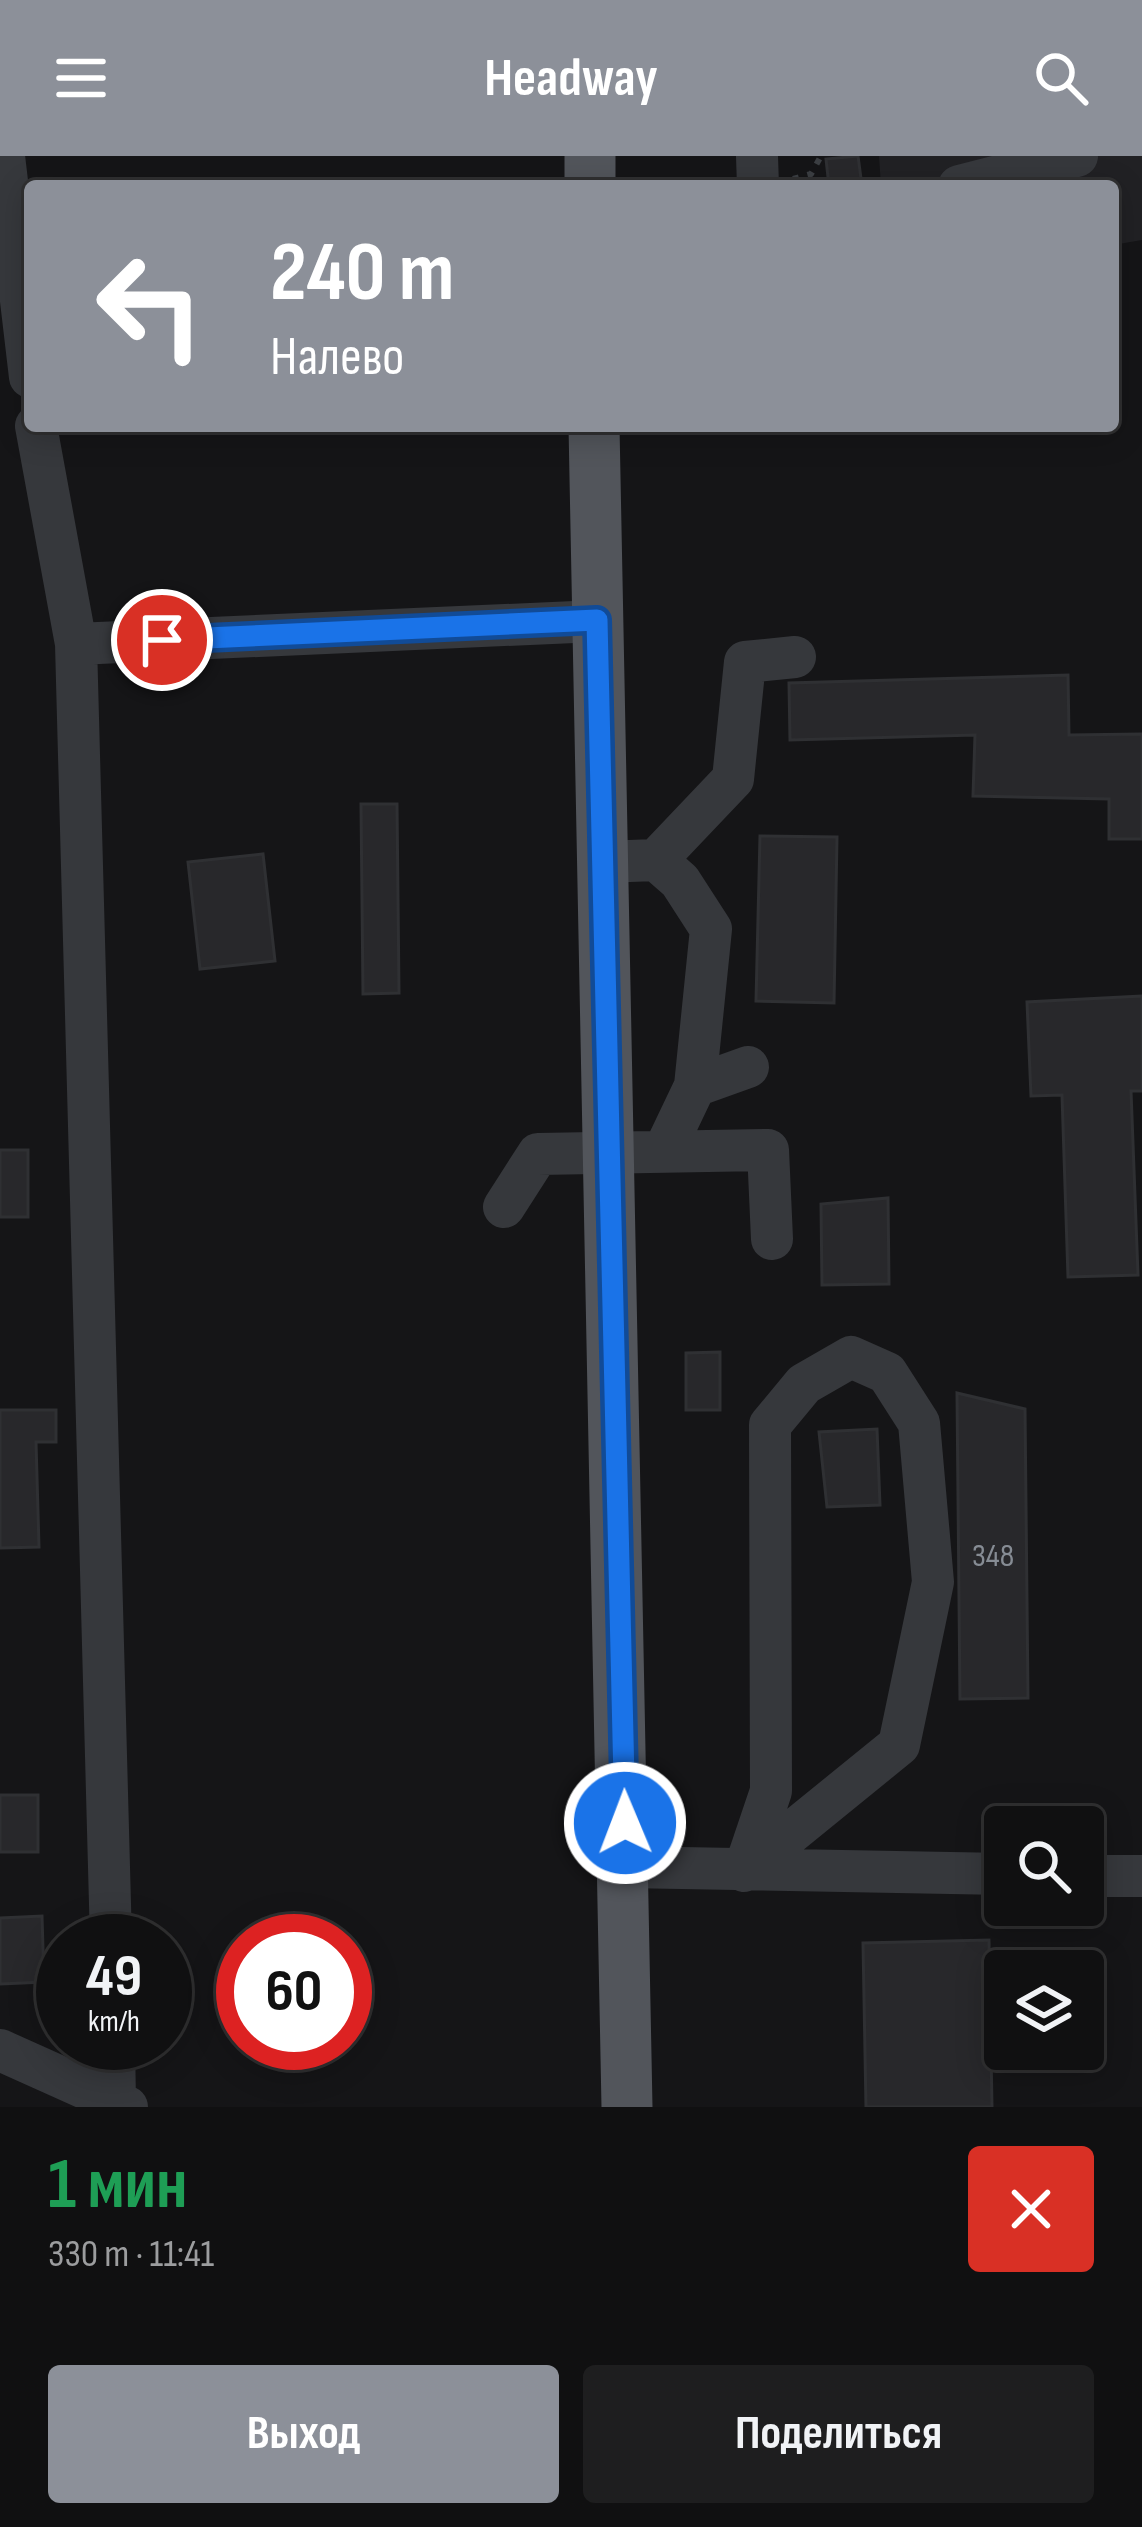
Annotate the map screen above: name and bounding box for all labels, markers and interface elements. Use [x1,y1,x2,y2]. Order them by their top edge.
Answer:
icon: menu [48,45,114,111]
icon: search [1028,45,1094,111]
text: Headway [484,46,658,111]
text: 240 m [270,223,454,324]
icon: left [72,228,228,384]
text: Налево [270,325,404,390]
pin [111,589,213,691]
icon: arrive [129,607,195,673]
house number: 348 [972,1536,1014,1576]
position arrow [562,1760,688,1886]
map controls [984,1806,1104,2070]
button: search [984,1806,1104,1926]
speed limit sign: 60 [216,1914,372,2070]
text: 49 [86,1941,142,2013]
button: layers [984,1950,1104,2070]
text: km/h [88,2004,140,2040]
text: 1 мин [48,2142,188,2229]
button: close [968,2146,1094,2272]
text: 330 m · 11:41 [48,2231,214,2278]
button: Выход [48,2365,559,2503]
button: Поделиться [583,2365,1094,2503]

